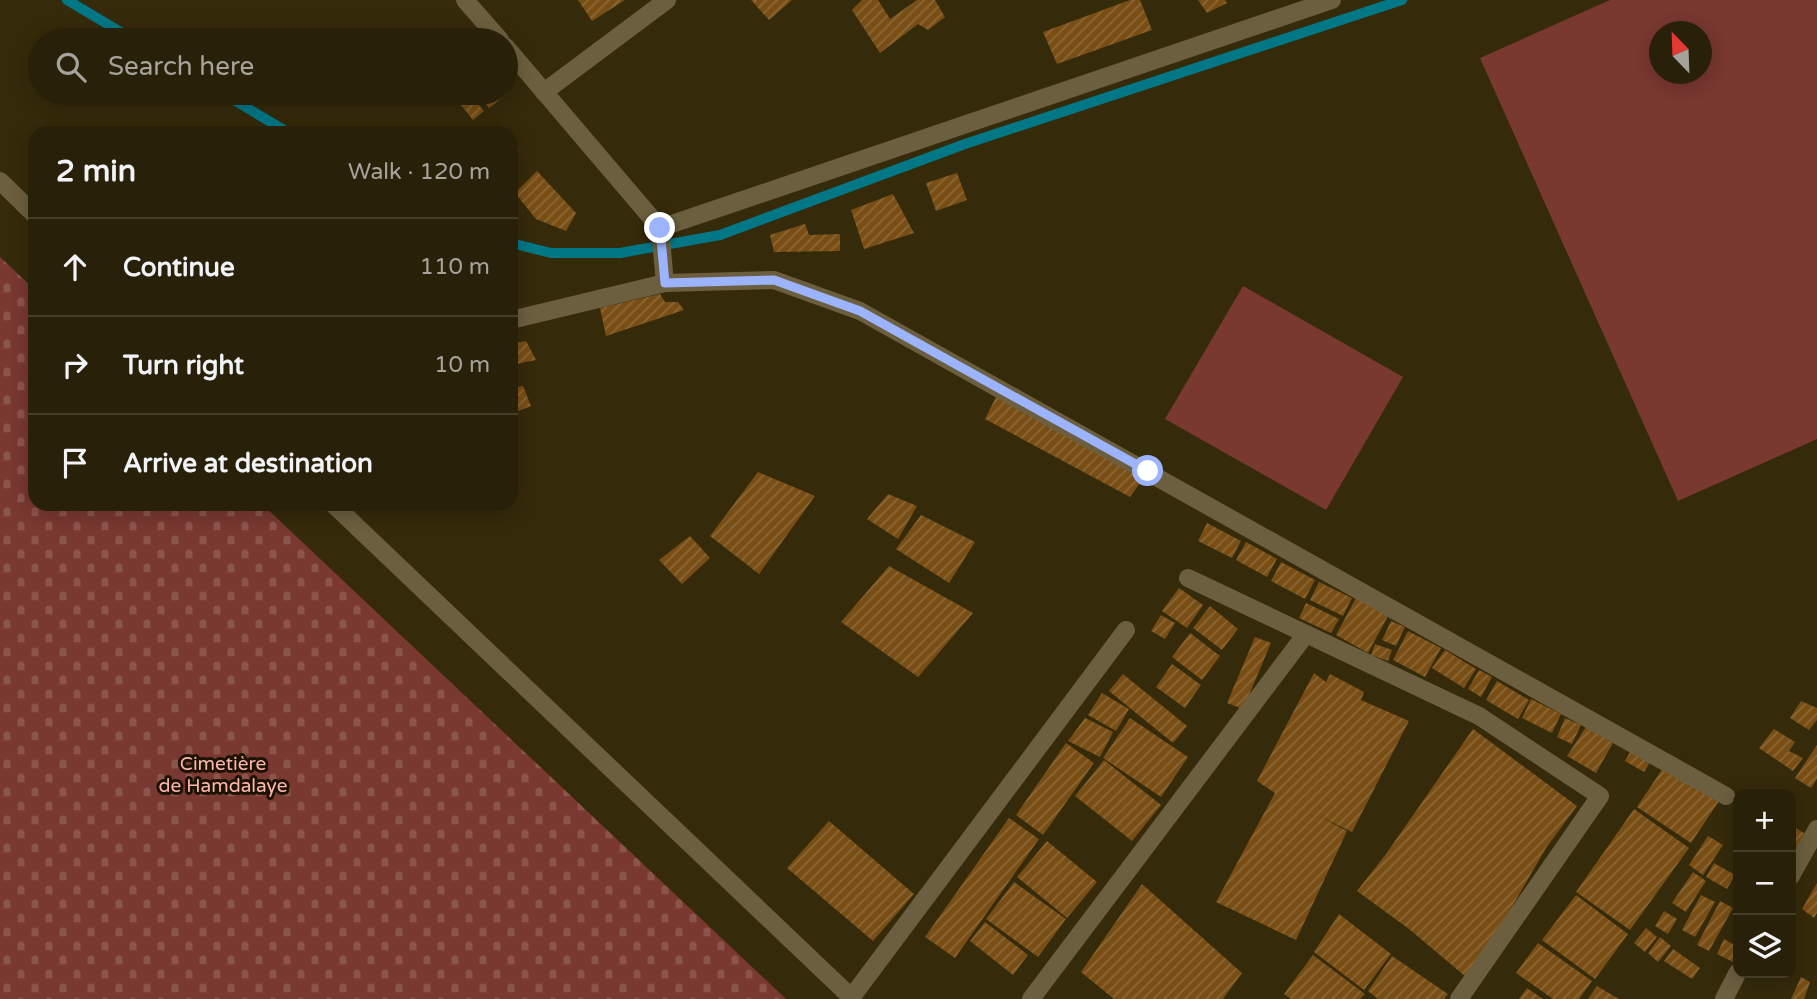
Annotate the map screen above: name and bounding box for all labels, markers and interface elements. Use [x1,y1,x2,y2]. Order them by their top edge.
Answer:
north arrow [1649,21,1712,84]
search box [28,28,518,105]
icon: search [52,48,90,86]
text: Search here [108,51,254,82]
text: 2 min [56,153,136,190]
text: Walk · 120 m [348,158,490,186]
route end [644,212,675,243]
icon: ahead [56,248,94,286]
text: Continue [123,252,235,283]
text: 110 m [420,253,490,281]
icon: right [56,346,94,384]
text: Turn right [123,350,244,381]
text: 10 m [434,351,490,379]
icon: arrive [56,444,94,482]
text: Arrive at destination [123,448,373,479]
route start [1132,455,1163,486]
park label: Cimetière de Hamdalaye [159,753,287,797]
map controls [1733,789,1796,978]
button: + [1733,789,1796,852]
button: − [1733,852,1796,915]
button: layers [1733,915,1796,978]

